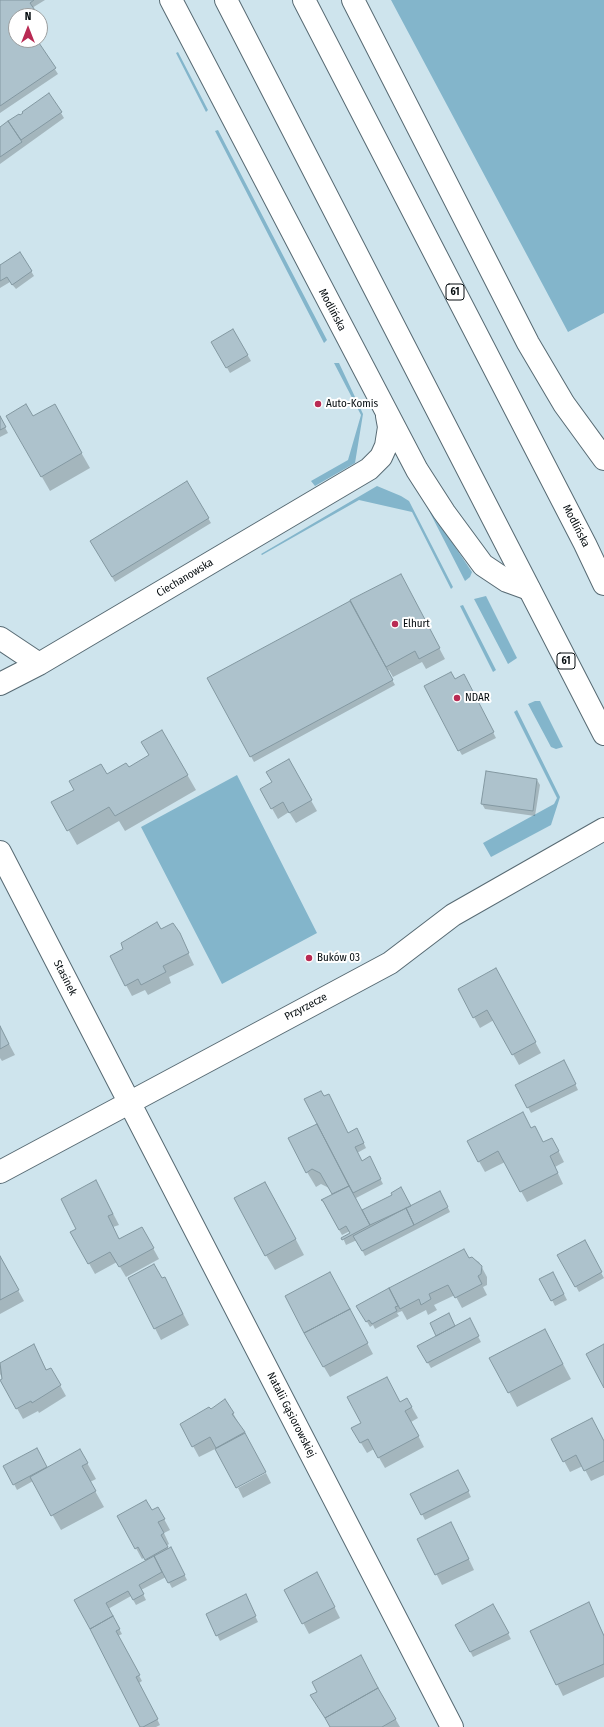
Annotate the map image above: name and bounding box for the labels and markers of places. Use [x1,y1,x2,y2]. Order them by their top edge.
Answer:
place label: Auto-Komis [326,397,378,411]
marker: Auto-Komis [313,399,323,409]
place label: Elhurt [403,617,430,631]
marker: Elhurt [390,619,400,629]
place label: NDAR [465,691,490,705]
marker: NDAR [452,693,462,703]
place label: Buków 03 [317,951,360,965]
marker: Buków 03 [304,953,314,963]

